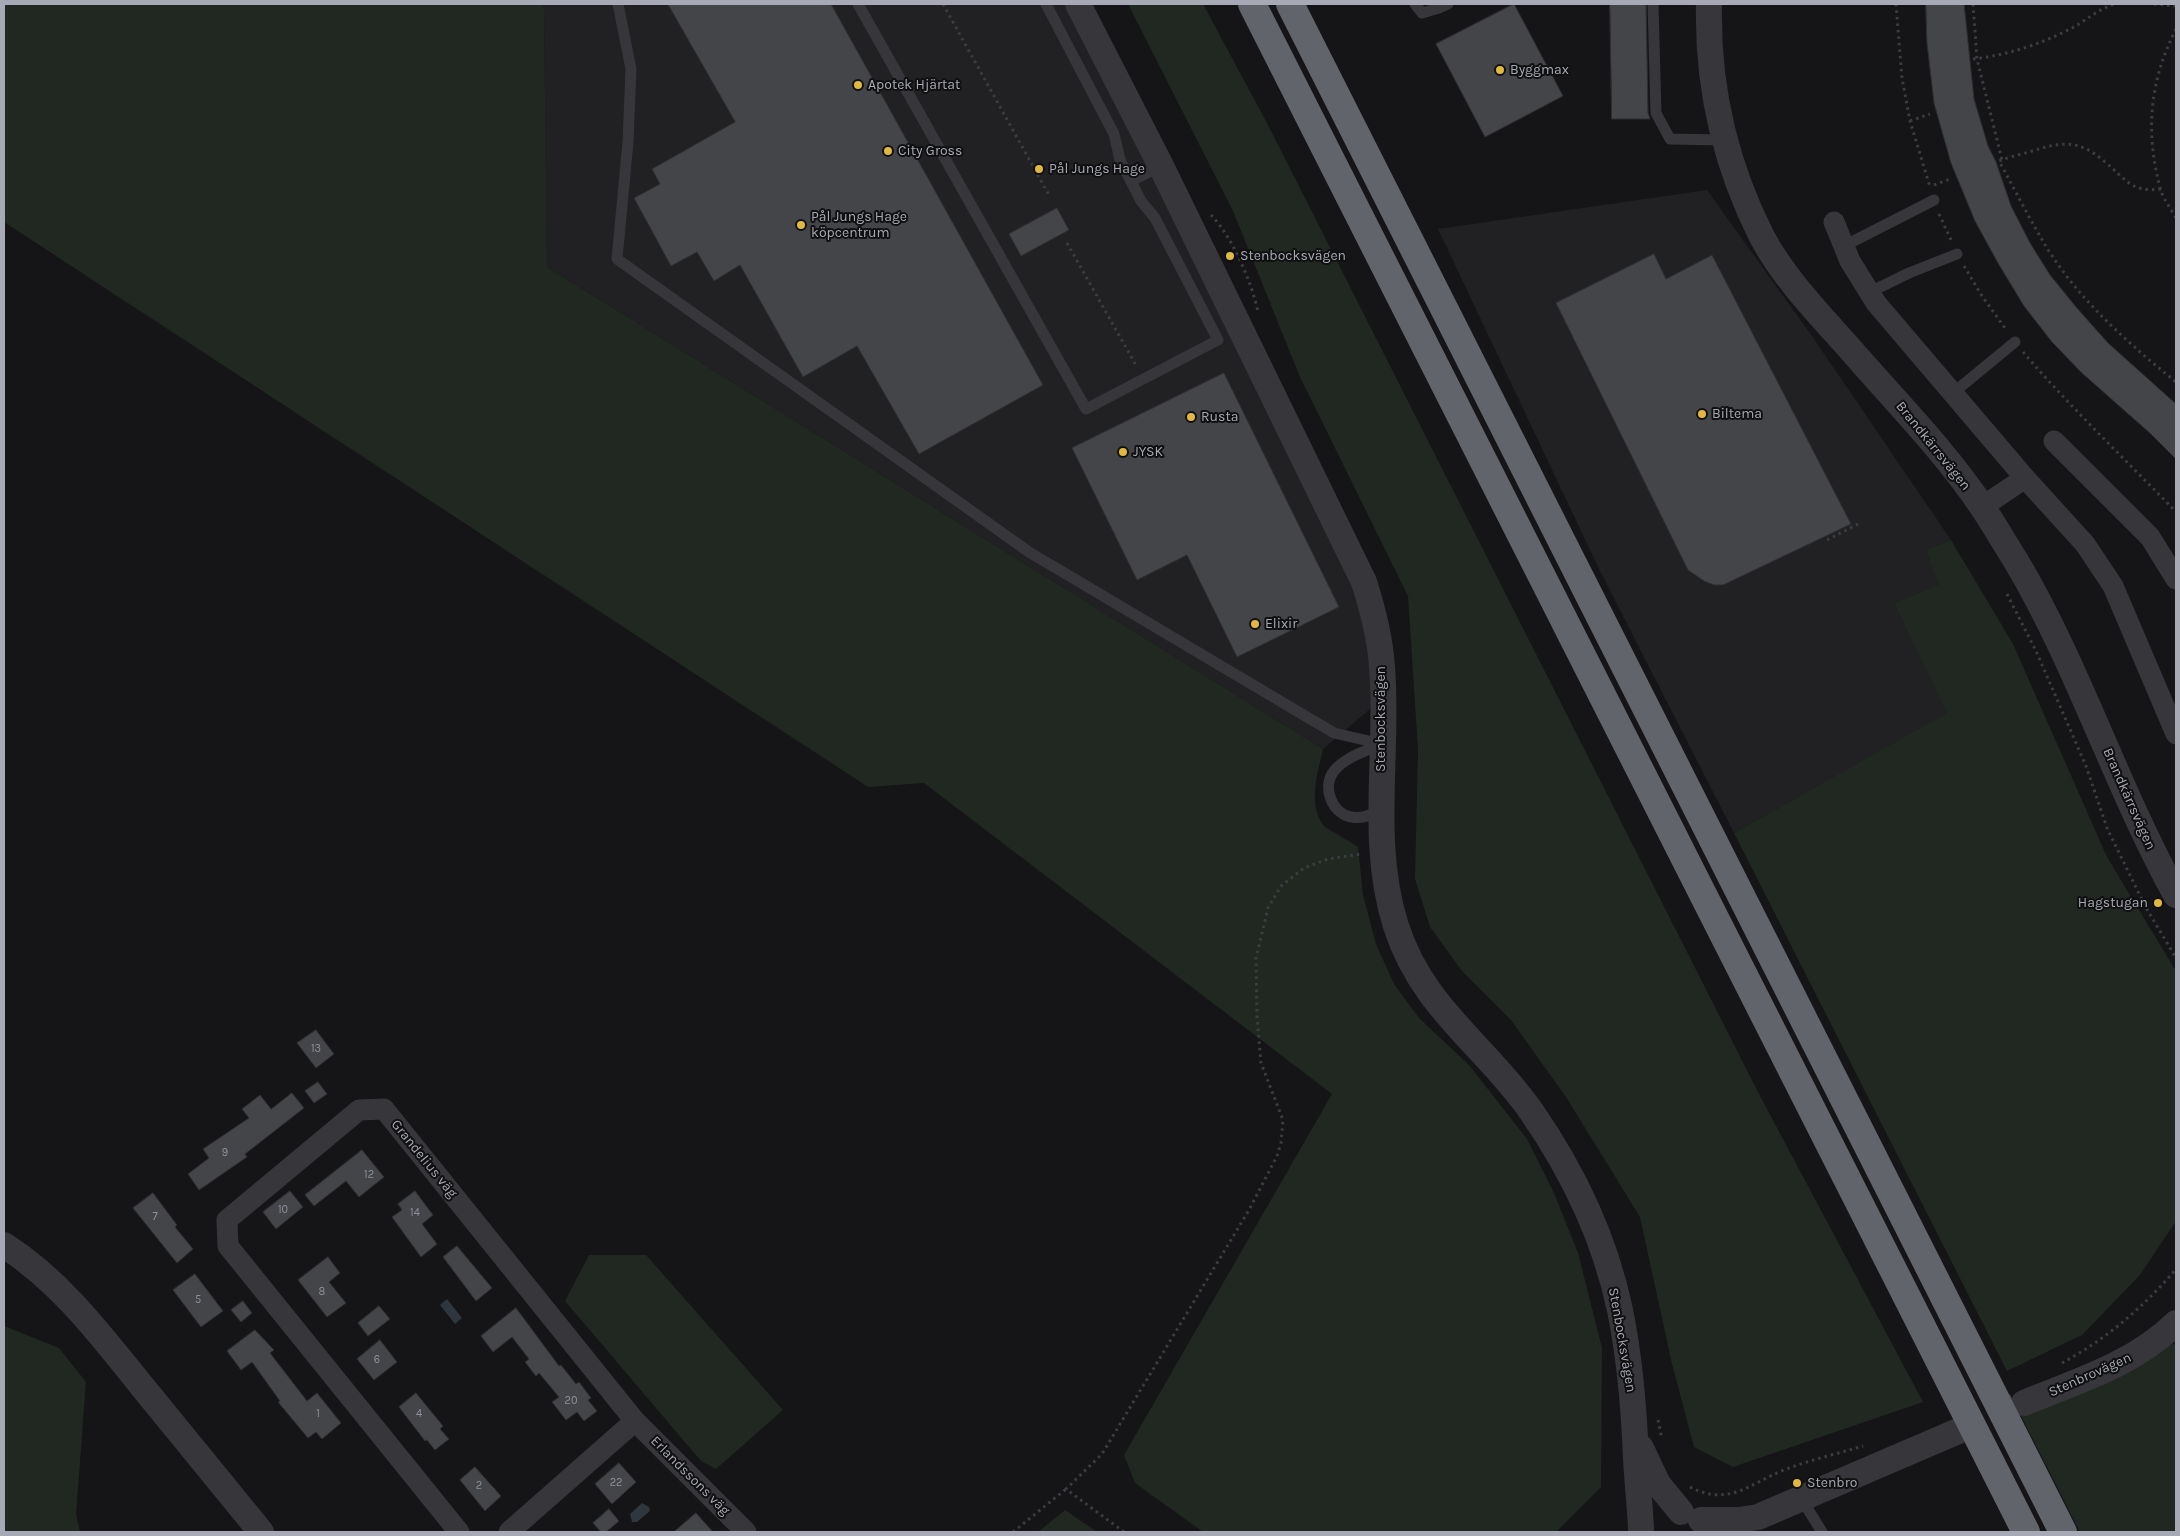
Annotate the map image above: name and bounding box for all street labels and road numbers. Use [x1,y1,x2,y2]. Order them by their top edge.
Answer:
street label: Brandkärrsvägen [1892,398,1974,494]
street label: Stenbocksvägen [1373,666,1389,772]
street label: Brandkärrsvägen [2099,746,2159,852]
street label: Grandelius väg [387,1117,461,1201]
street label: Stenbocksvägen [1605,1286,1639,1394]
street label: Stenbrovägen [2046,1349,2134,1401]
street label: Erlandssons väg [647,1433,733,1519]

